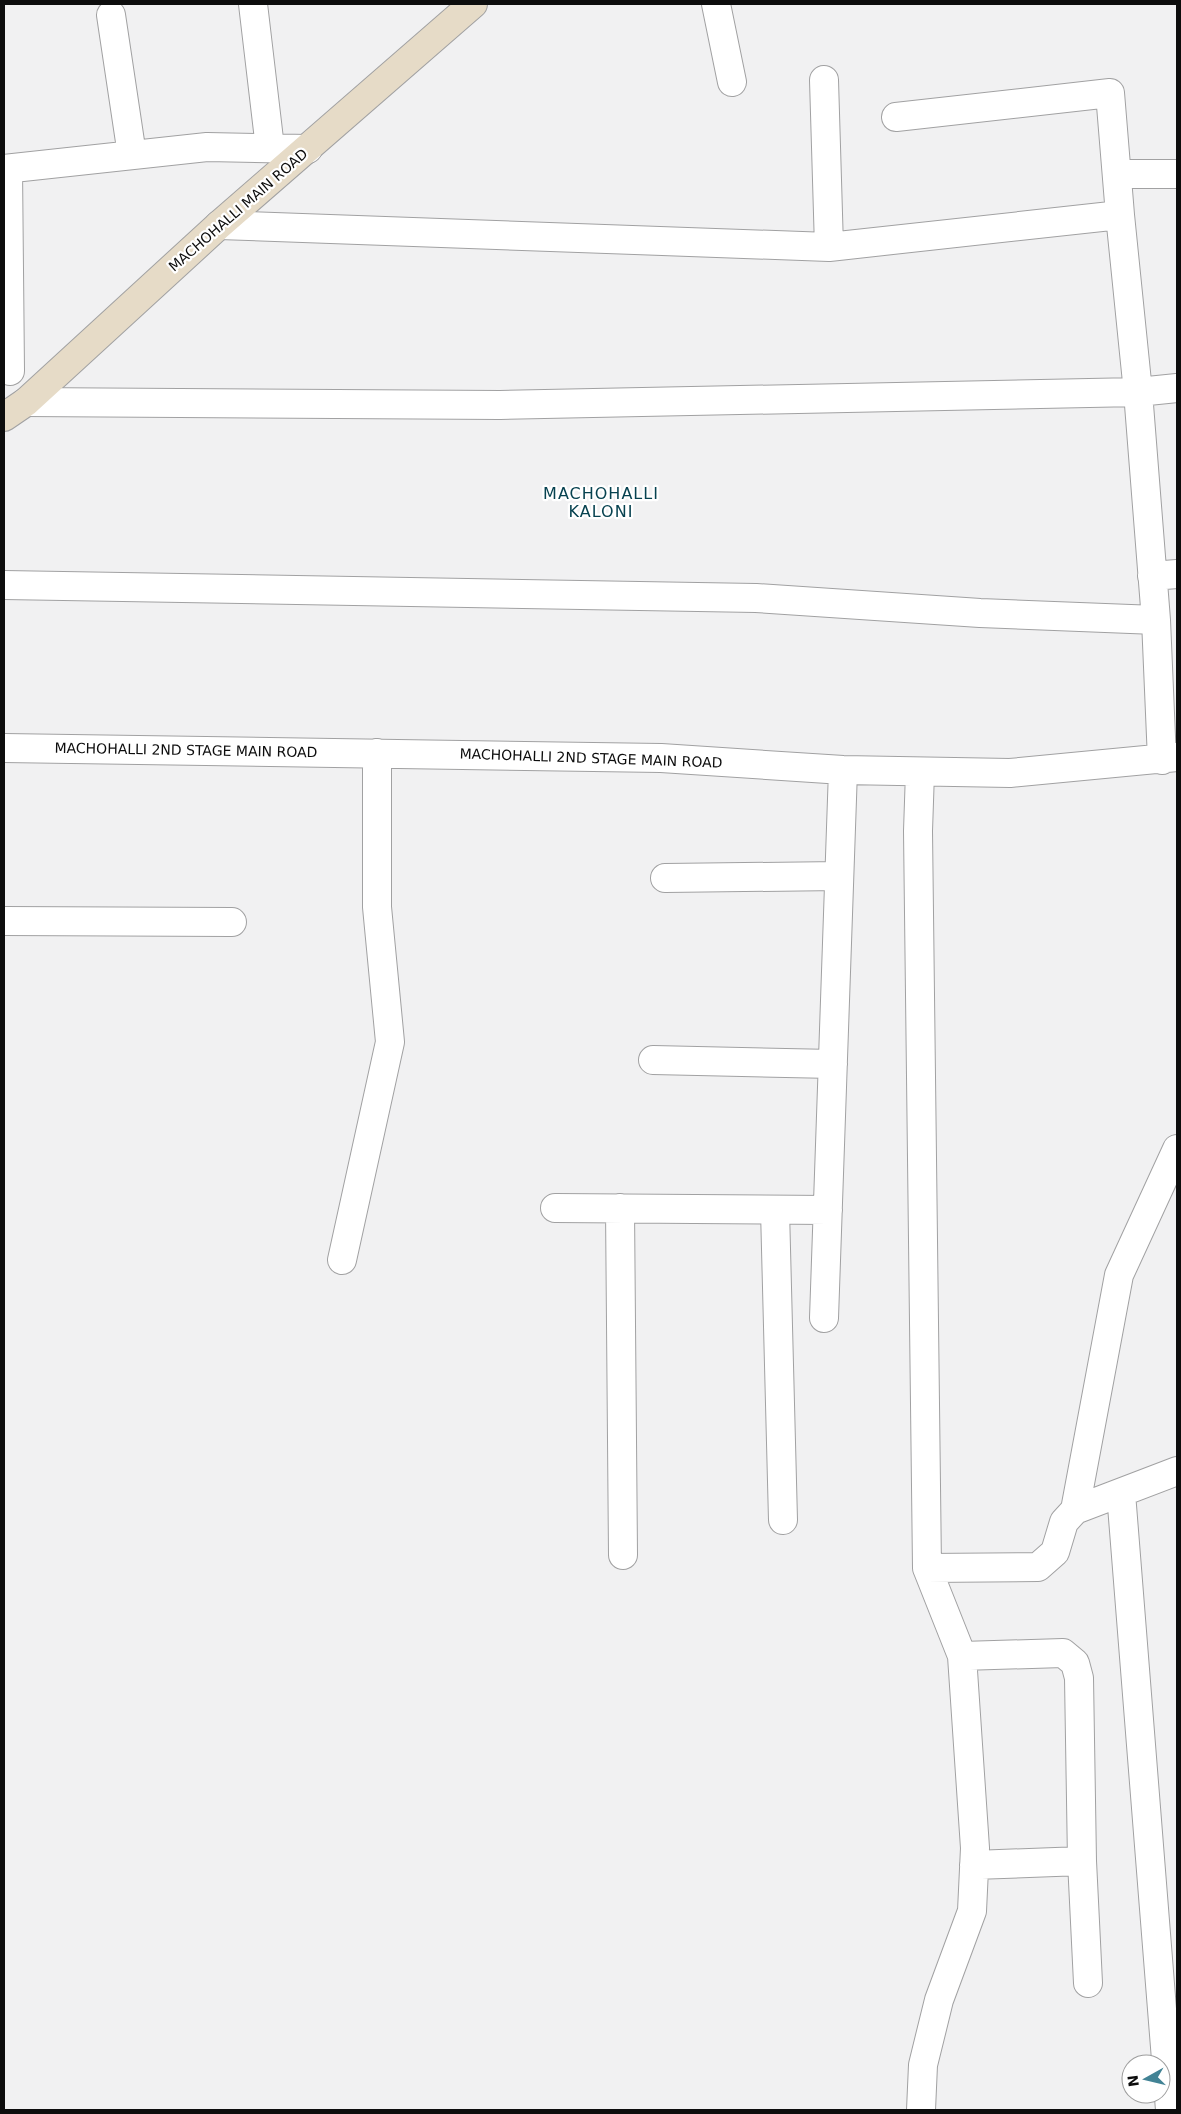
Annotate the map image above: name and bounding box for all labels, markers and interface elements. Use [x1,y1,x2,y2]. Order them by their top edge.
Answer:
street label: MACHOHALLI MAIN ROAD [165,145,311,275]
district label: MACHOHALLI KALONI [543,484,659,521]
street label: MACHOHALLI 2ND STAGE MAIN ROAD [54,740,318,760]
street label: MACHOHALLI 2ND STAGE MAIN ROAD [459,745,723,771]
north arrow [1121,2054,1171,2104]
text: N [1124,2074,1142,2088]

